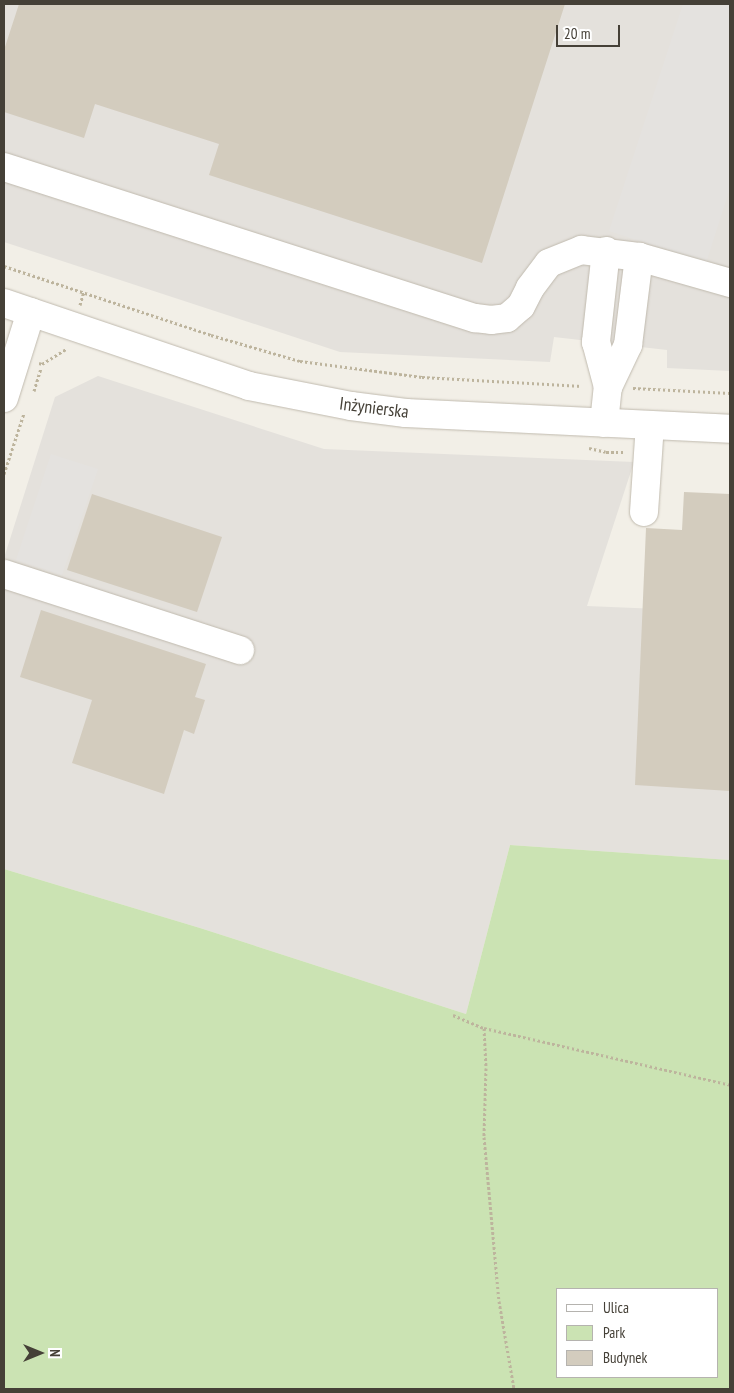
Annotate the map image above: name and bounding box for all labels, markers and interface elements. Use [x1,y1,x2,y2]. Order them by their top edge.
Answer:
scale bar [559,15,623,47]
text: 20 m [564,24,590,43]
street label: Inżynierska [338,393,410,423]
legend [556,1288,719,1378]
text: Ulica [603,1298,629,1317]
text: Park [603,1323,625,1342]
north arrow [15,1328,65,1378]
text: Budynek [603,1348,647,1367]
text: N [46,1349,64,1357]

